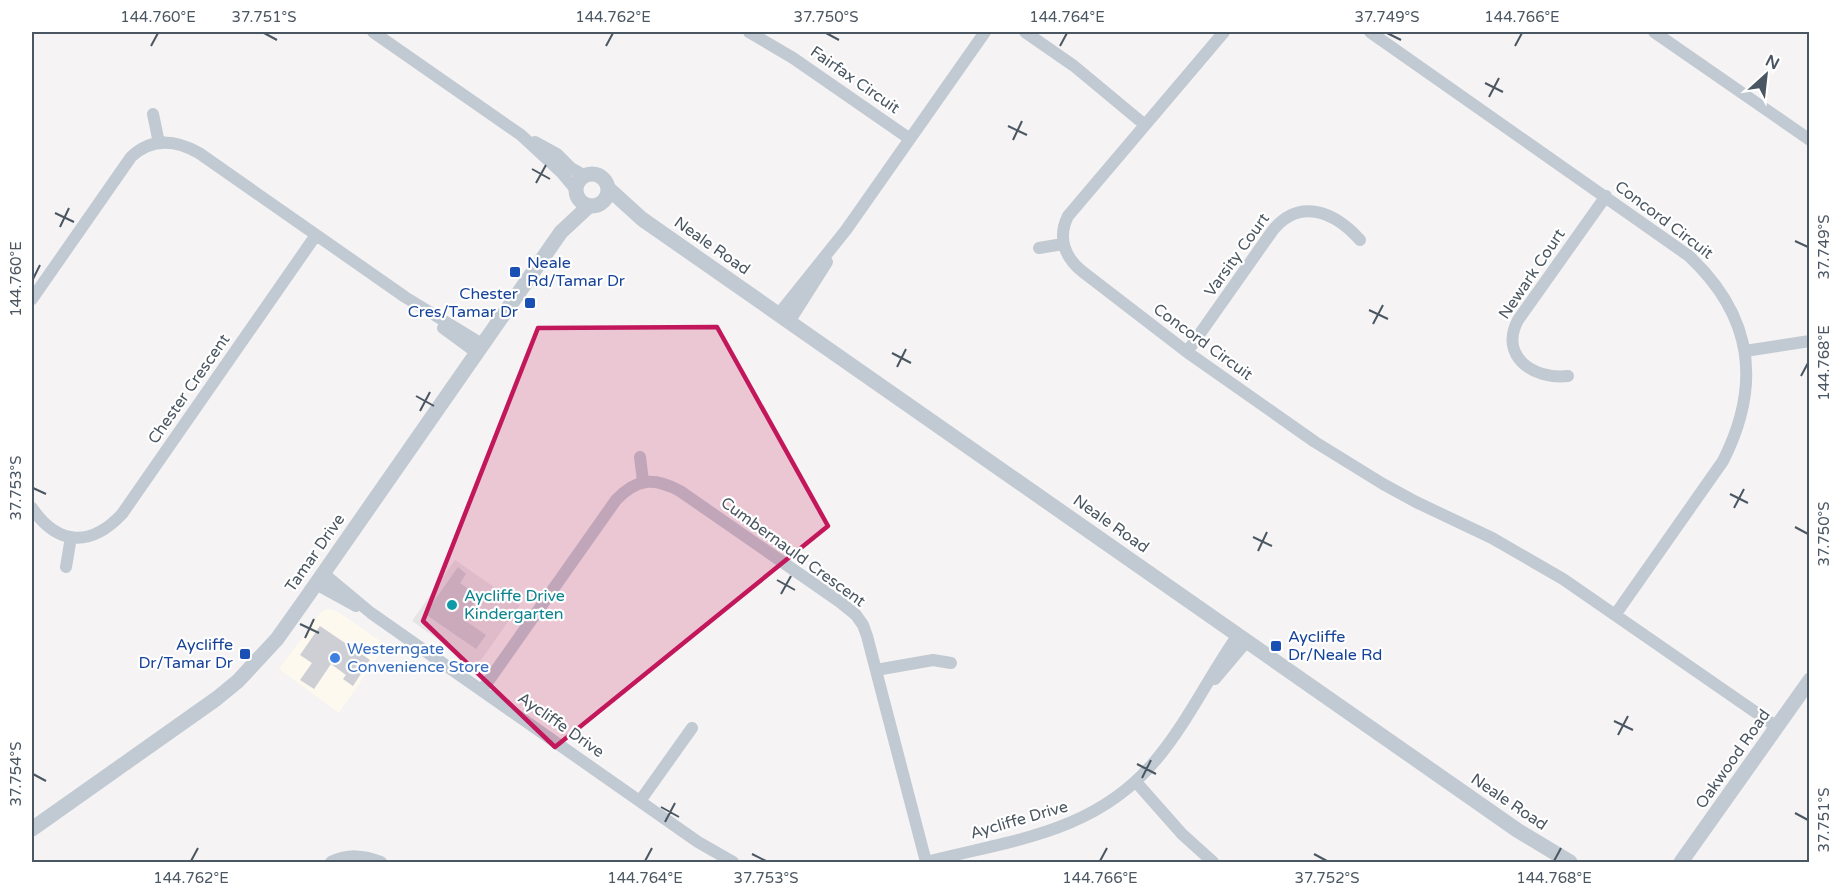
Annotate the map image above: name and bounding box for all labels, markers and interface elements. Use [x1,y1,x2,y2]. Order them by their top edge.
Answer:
text: 144.760°E [120,8,196,26]
text: 37.751°S [231,8,297,26]
text: 144.762°E [575,8,651,26]
text: 37.750°S [793,8,859,26]
text: 144.764°E [1029,8,1105,26]
text: 37.749°S [1354,8,1420,26]
text: 144.766°E [1484,8,1560,26]
street label: Fairfax Circuit [806,42,904,118]
north arrow [1736,45,1796,105]
text: N [1762,51,1783,74]
street label: Concord Circuit [1611,176,1717,264]
street label: Varsity Court [1200,209,1274,301]
street label: Neale Road [670,213,754,279]
text: 37.749°S [1815,214,1833,280]
street label: Newark Court [1494,225,1570,323]
text: 144.760°E [7,241,25,317]
place label: Neale Rd/Tamar Dr [527,253,626,291]
marker: Neale Rd/Tamar Dr [508,265,522,279]
place label: Chester Cres/Tamar Dr [408,284,519,322]
marker: Chester Cres/Tamar Dr [523,296,537,310]
street label: Concord Circuit [1149,299,1257,385]
text: 144.768°E [1815,325,1833,401]
street label: Chester Crescent [144,330,234,448]
text: 37.753°S [7,455,25,521]
street label: Neale Road [1069,491,1153,557]
street label: Cumbernauld Crescent [717,493,869,611]
text: 37.750°S [1815,501,1833,567]
street label: Tamar Drive [281,510,349,596]
place label: Aycliffe Drive Kindergarten [464,586,565,624]
marker: Aycliffe Drive Kindergarten [445,598,459,612]
place label: Aycliffe Dr/Neale Rd [1288,627,1382,665]
place label: Aycliffe Dr/Tamar Dr [138,635,234,673]
place label: Westerngate Convenience Store [347,639,489,677]
marker: Aycliffe Dr/Neale Rd [1269,639,1283,653]
marker: Aycliffe Dr/Tamar Dr [238,647,252,661]
marker: Westerngate Convenience Store [328,651,342,665]
street label: Aycliffe Drive [514,688,608,762]
street label: Oakwood Road [1691,705,1775,813]
text: 37.754°S [7,741,25,807]
street label: Neale Road [1467,769,1551,835]
text: 37.751°S [1815,787,1833,853]
street label: Aycliffe Drive [968,796,1070,844]
text: 144.762°E [153,869,229,887]
text: 144.764°E [607,869,683,887]
text: 37.753°S [733,869,799,887]
text: 144.766°E [1062,869,1138,887]
text: 37.752°S [1294,869,1360,887]
text: 144.768°E [1516,869,1592,887]

